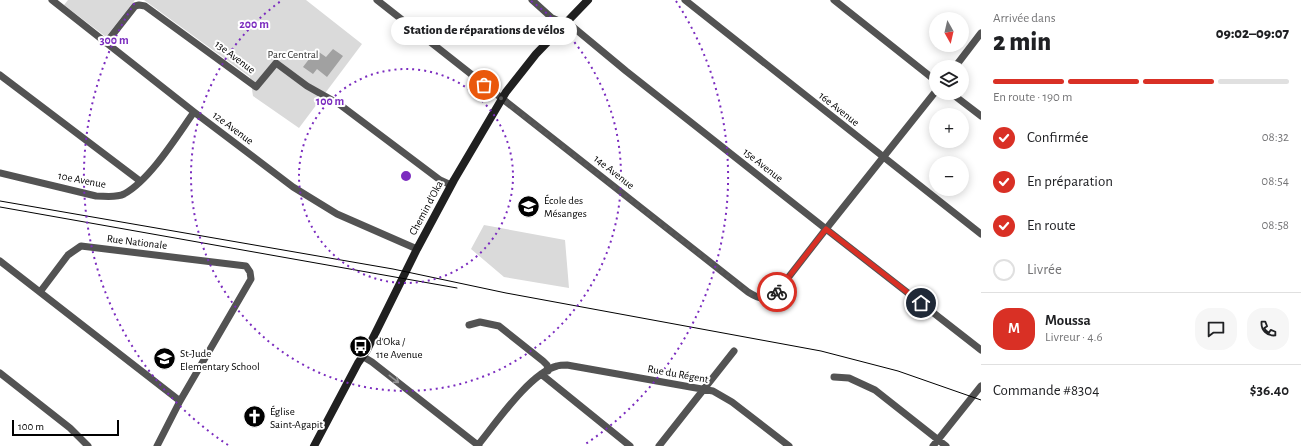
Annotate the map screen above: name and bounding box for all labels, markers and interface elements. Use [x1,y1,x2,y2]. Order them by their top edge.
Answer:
north arrow [929,12,969,52]
map controls [929,12,969,196]
text: Arrivée dans [993,12,1056,25]
callout: Station de réparations de vélos [391,17,577,45]
text: 200 m [239,18,269,30]
text: Station de réparations de vélos [404,24,564,37]
text: 09:02–09:07 [1216,26,1289,41]
text: 2 min [993,29,1051,55]
text: 300 m [99,34,129,46]
street label: 13e Avenue [213,38,257,76]
park label: Parc Central [268,49,319,60]
button: layers [929,60,969,100]
pin [467,68,501,102]
icon: bag [473,74,495,96]
street label: 16e Avenue [817,90,861,128]
text: En route · 190 m [993,91,1072,104]
text: 100 m [316,95,344,107]
button: + [929,108,969,148]
street label: 12e Avenue [211,109,255,147]
icon: check [993,127,1015,149]
text: Confirmée [1027,130,1088,145]
text: 08:32 [1262,131,1289,144]
street label: 15e Avenue [741,146,785,184]
street label: 14e Avenue [592,153,636,191]
button: − [929,156,969,196]
centre of rings [399,169,413,183]
street label: 10e Avenue [57,170,107,190]
icon: check [993,171,1015,193]
text: En préparation [1027,174,1113,189]
text: 08:54 [1261,175,1289,188]
street label: Chemin d'Oka [407,179,445,237]
school or university icon: École des Mésanges [516,193,542,219]
place label: École des Mésanges [544,194,587,219]
icon: check [993,215,1015,237]
text: En route [1027,218,1076,233]
text: 08:58 [1261,219,1289,232]
street label: Rue Nationale [106,233,168,251]
text: Livrée [1027,262,1062,277]
courier [757,272,797,312]
icon: bike [766,281,788,303]
pin [904,286,938,320]
icon: home [910,292,932,314]
button: chat [1195,308,1237,350]
button: phone [1247,308,1289,350]
text: Moussa [1045,313,1091,328]
text: M [1008,321,1020,336]
text: Livreur · 4.6 [1045,331,1103,344]
bus stop icon: d'Oka / 11e Avenue [347,334,373,360]
place label: d'Oka / 11e Avenue [376,336,423,360]
school or university icon: St-Jude Elementary School [152,346,178,372]
place label: St-Jude Elementary School [180,348,260,372]
street label: Rue du Régent [647,363,710,385]
one-way arrow [388,374,399,383]
text: Commande #8304 [993,383,1099,398]
text: $36.40 [1250,383,1289,398]
church icon: Église Saint-Agapit [241,404,267,430]
place label: Église Saint-Agapit [270,405,323,430]
scale bar [12,418,119,437]
text: 100 m [18,421,44,432]

